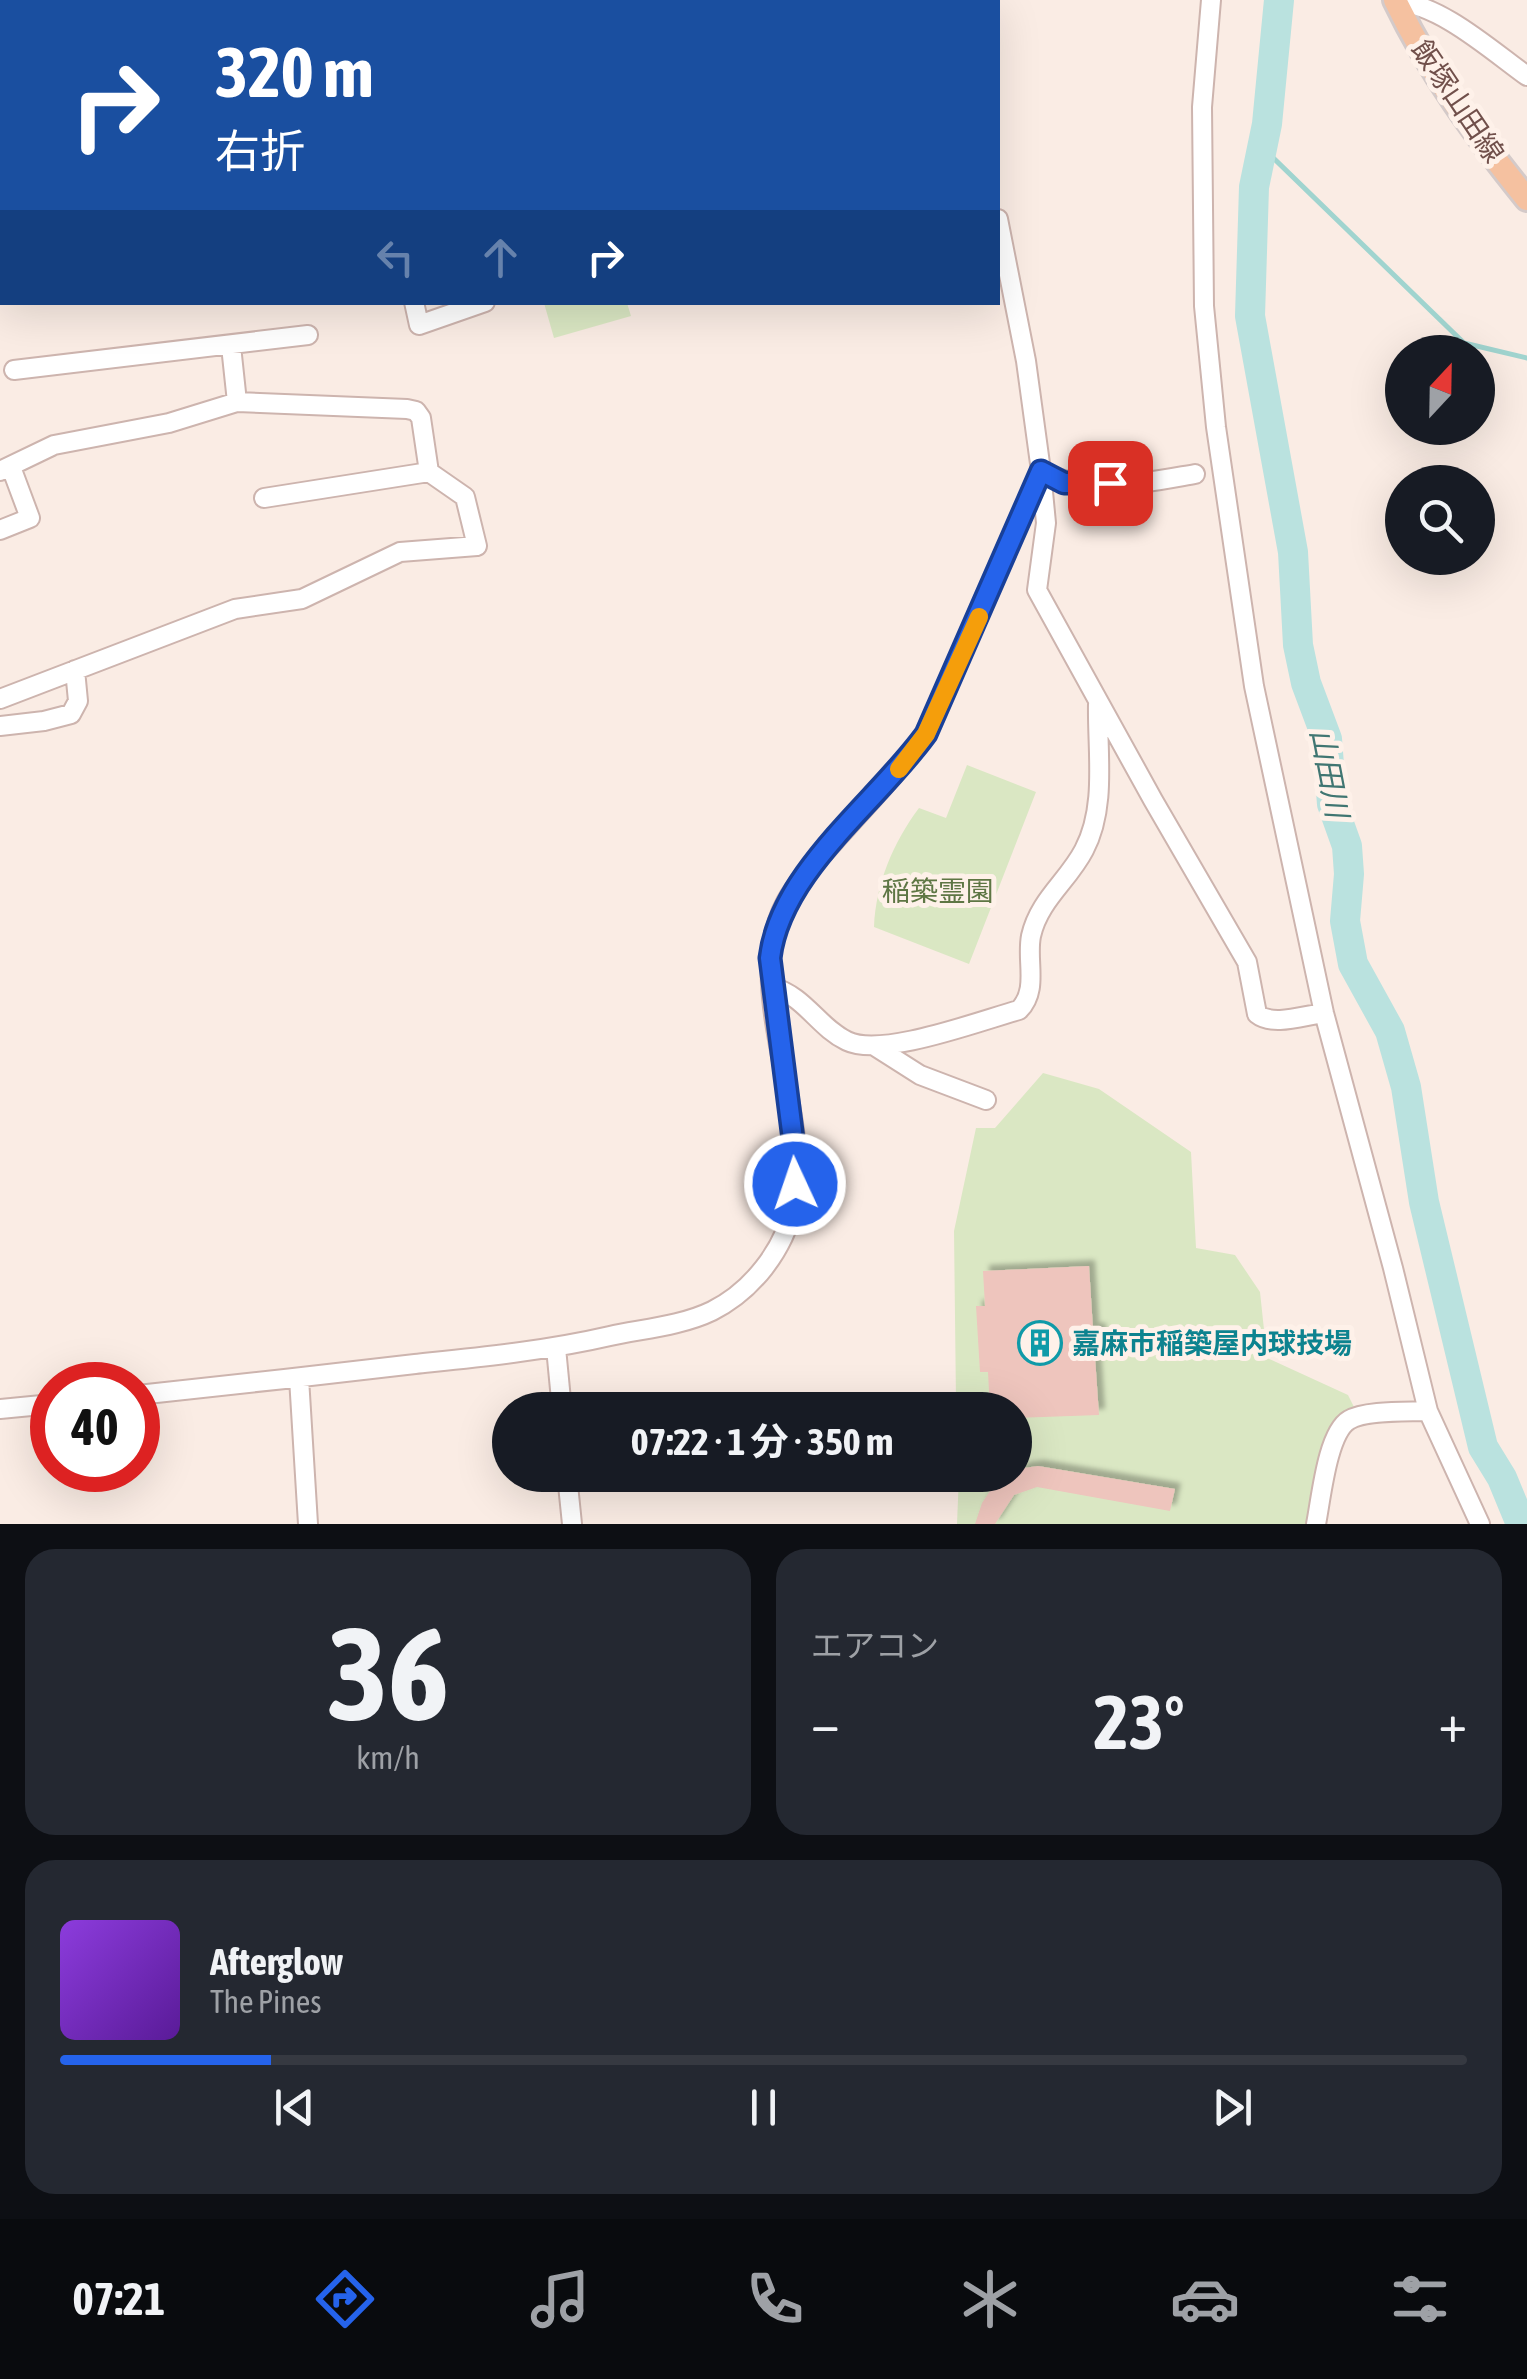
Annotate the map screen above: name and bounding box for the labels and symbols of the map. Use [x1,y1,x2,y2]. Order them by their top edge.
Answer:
street label: 飯塚山田線 [1406,34,1510,168]
north arrow [1385,335,1495,445]
pin [1068,441,1153,526]
water label: 山田川 [1305,726,1356,823]
park label: 稲築霊園 [882,875,994,907]
position arrow [743,1132,847,1236]
building icon: 嘉麻市稲築屋内球技場 [1017,1320,1063,1366]
place label: 嘉麻市稲築屋内球技場 [1072,1327,1352,1359]
speed limit sign: 40 [30,1362,160,1492]

